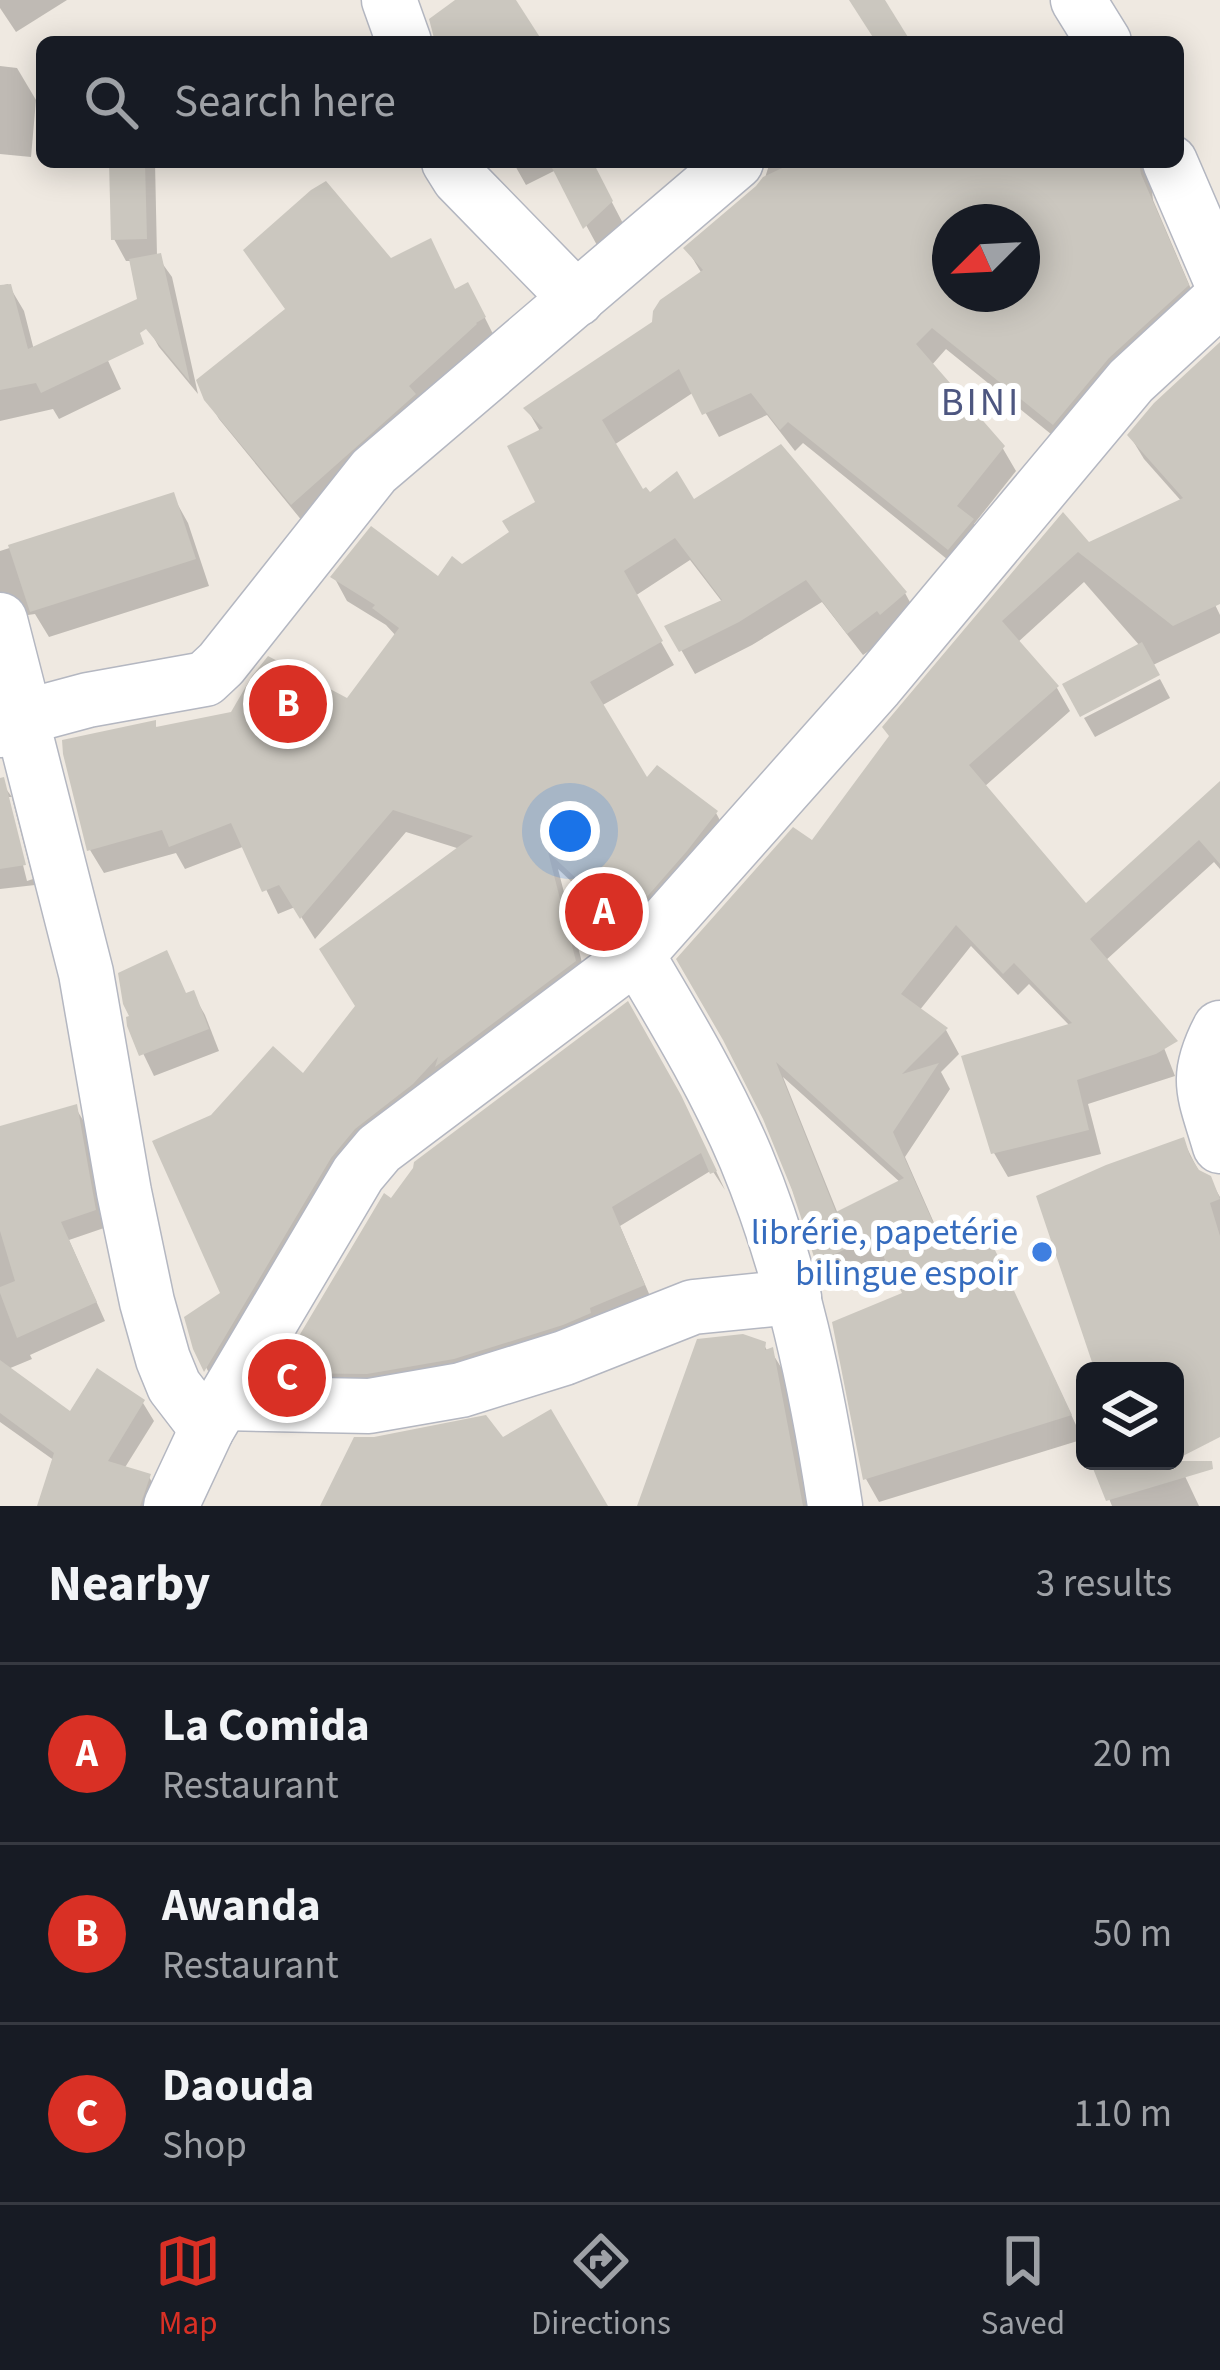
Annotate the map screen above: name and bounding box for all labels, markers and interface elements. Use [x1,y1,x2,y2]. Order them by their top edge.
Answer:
search box [36,36,1184,168]
icon: search [78,69,144,135]
text: Search here [174,70,396,134]
north arrow [932,204,1040,312]
district label: BINI [941,375,1021,431]
pin: B [249,659,327,749]
your location [540,801,600,861]
pin: A [565,867,643,957]
place label: librérie, papetérie bilingue espoir [751,1207,1019,1299]
marker: librérie, papetérie bilingue espoir [1029,1239,1055,1265]
pin: C [248,1333,326,1423]
map controls [1076,1362,1184,1470]
button: layers [1076,1362,1184,1470]
text: Nearby [48,1548,210,1620]
text: 3 results [1036,1556,1172,1612]
text: La Comida [162,1694,370,1758]
text: A [76,1726,98,1782]
text: 20 m [1093,1726,1172,1782]
text: Restaurant [162,1758,339,1814]
text: Awanda [162,1874,321,1938]
text: B [75,1906,99,1962]
text: 50 m [1093,1906,1172,1962]
text: Restaurant [162,1938,339,1994]
text: Daouda [162,2054,314,2118]
text: C [76,2086,98,2142]
text: 110 m [1074,2086,1172,2142]
text: Shop [162,2118,247,2174]
tab: Map [155,2228,221,2347]
tab: Directions [531,2228,671,2347]
tab: Saved [981,2228,1065,2347]

